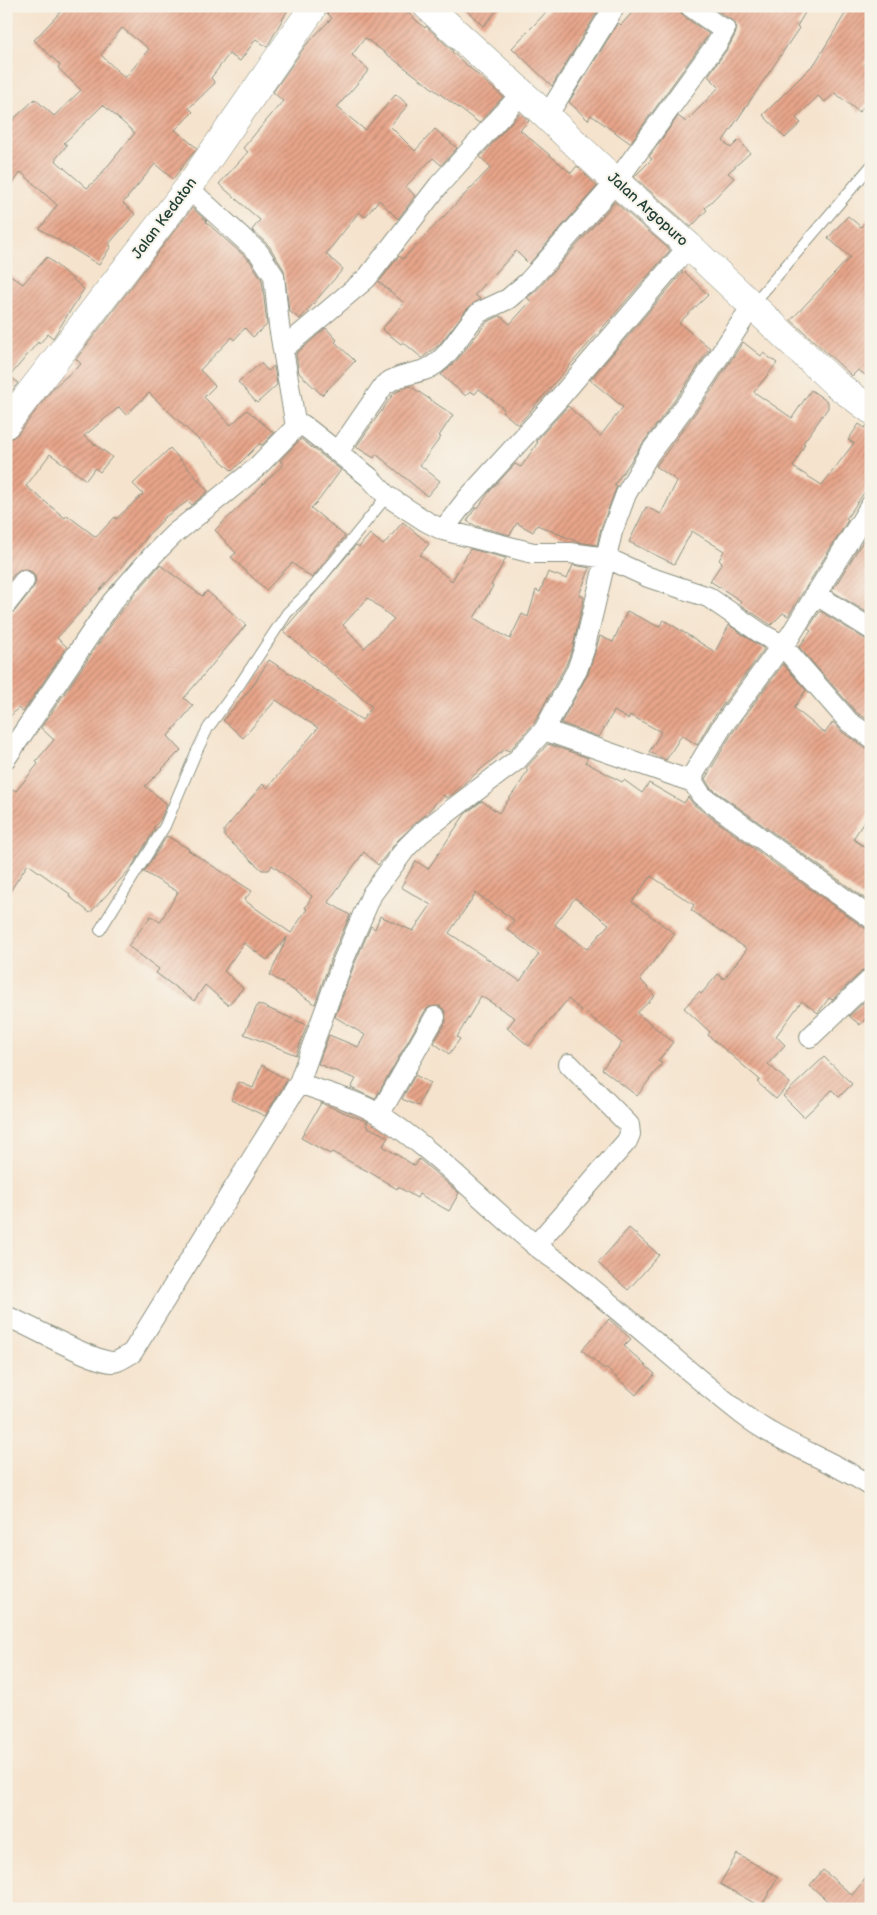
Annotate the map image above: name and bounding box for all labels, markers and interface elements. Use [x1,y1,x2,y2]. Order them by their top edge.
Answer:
street label: Jalan Argopuro [603,168,692,251]
street label: Jalan Kedaton [128,174,201,263]

